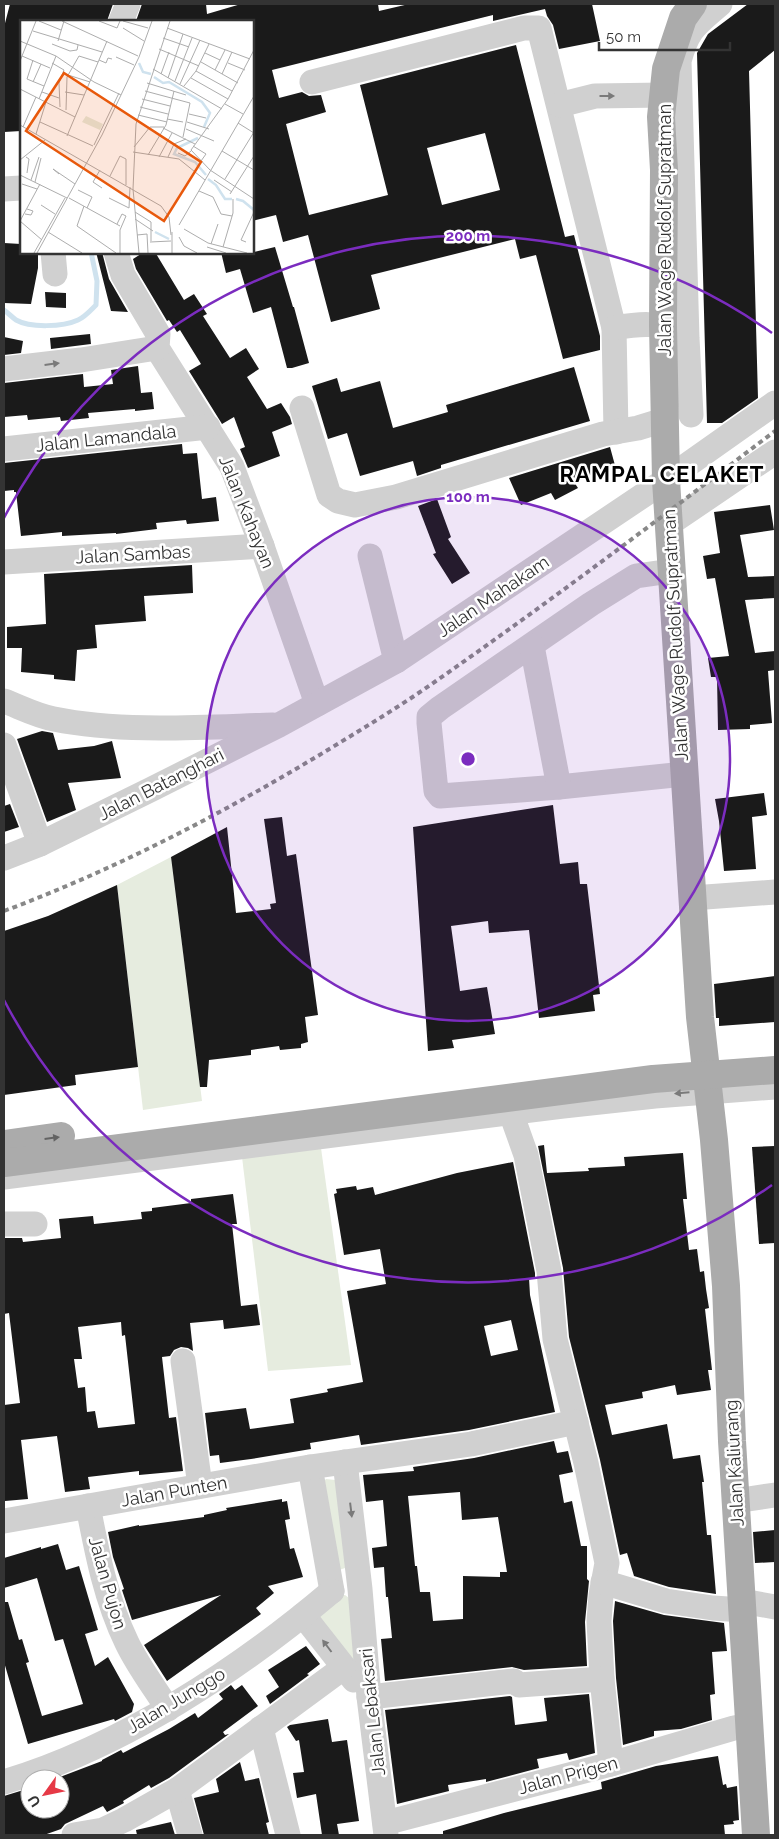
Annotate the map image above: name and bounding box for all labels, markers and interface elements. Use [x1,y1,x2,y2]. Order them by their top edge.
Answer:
inset map [20,20,254,254]
scale bar [599,20,730,52]
text: 50 m [606,28,641,46]
one-way arrow [599,92,615,100]
street label: Jalan Wage Rudolf Supratman [654,104,675,356]
text: 200 m [446,227,490,245]
one-way arrow [45,360,61,368]
street label: Jalan Lamandala [35,420,177,456]
street label: Jalan Kahayan [215,453,279,571]
district label: RAMPAL CELAKET [560,461,764,487]
text: 100 m [446,488,490,506]
street label: Jalan Wage Rudolf Supratman [658,508,692,762]
street label: Jalan Sambas [75,540,191,567]
street label: Jalan Mahakam [433,551,553,641]
street label: Jalan Batanghari [95,743,227,825]
centre of rings [459,750,477,768]
one-way arrow [674,1090,690,1098]
one-way arrow [44,1134,60,1142]
street label: Jalan Kaliurang [720,1399,748,1527]
street label: Jalan Punten [119,1471,229,1511]
one-way arrow [347,1503,355,1519]
street label: Jalan Pujon [85,1534,131,1632]
one-way arrow [321,1640,332,1653]
street label: Jalan Lebaksari [355,1647,389,1777]
street label: Jalan Junggo [123,1662,229,1737]
street label: Jalan Prigen [516,1752,620,1798]
north arrow [20,1769,70,1819]
text: U [25,1792,44,1810]

